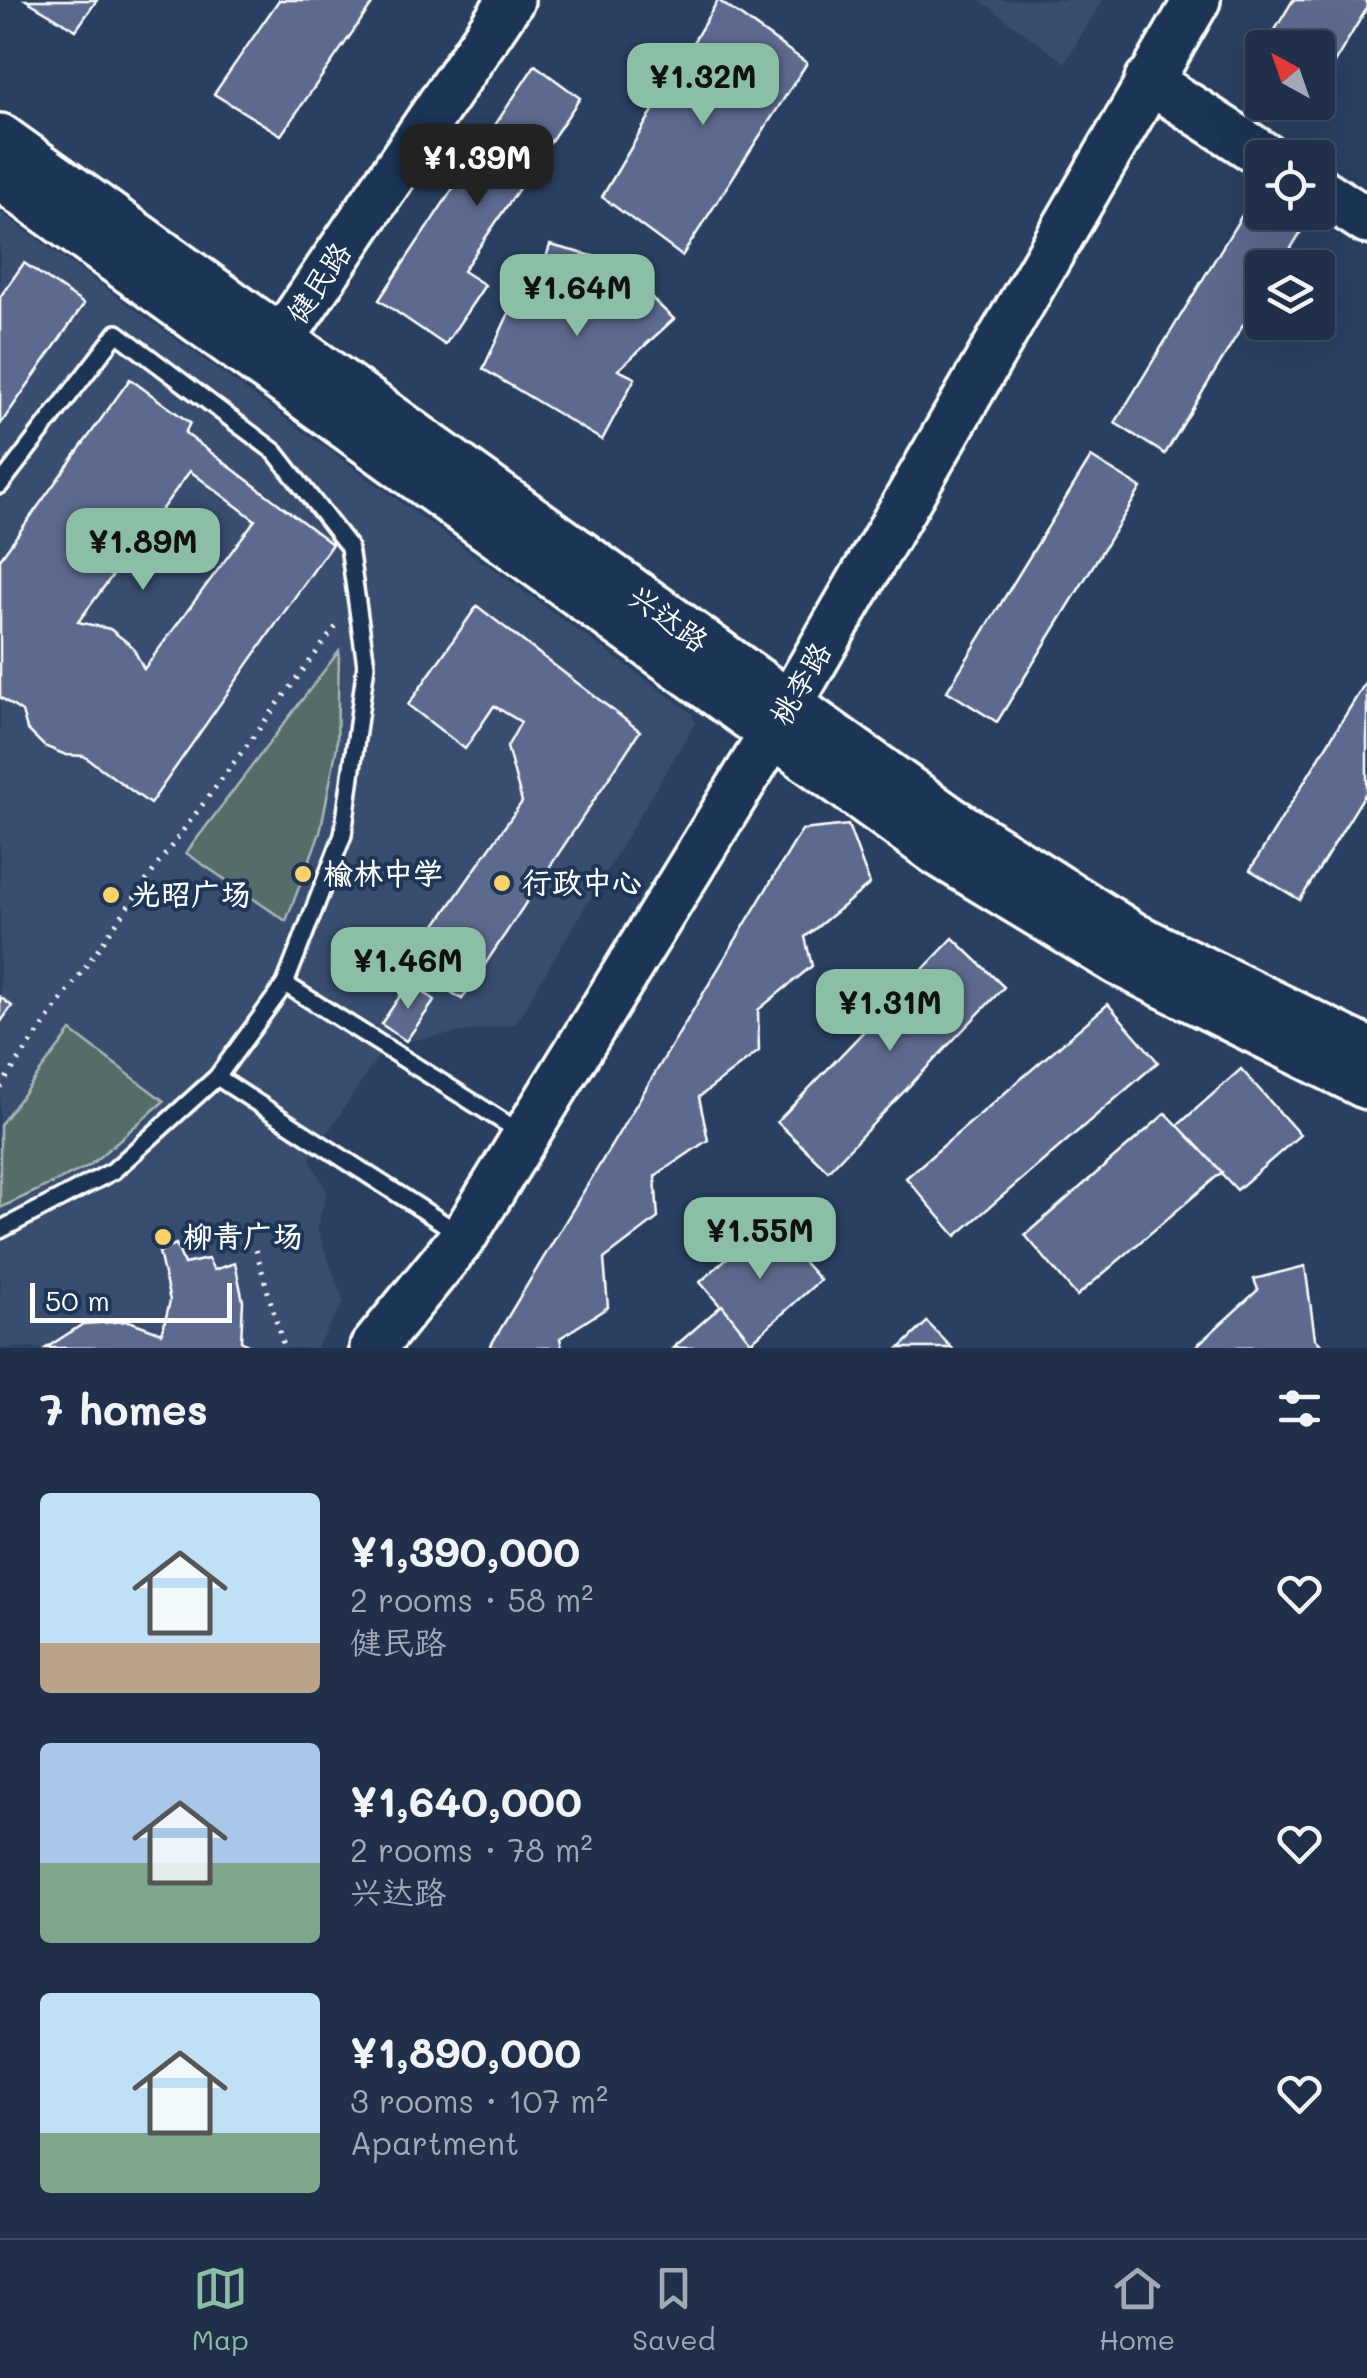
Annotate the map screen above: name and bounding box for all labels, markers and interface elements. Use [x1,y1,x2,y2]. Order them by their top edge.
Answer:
north arrow [1245,30,1335,120]
map controls [1245,30,1335,340]
pin: ¥1.32M [622,43,784,128]
text: ¥1.32M [649,54,757,96]
pin: ¥1.39M [396,124,558,209]
text: ¥1.39M [422,135,532,177]
button: locate [1245,140,1335,230]
street label: 健民路 [276,233,359,330]
button: layers [1245,250,1335,340]
pin: ¥1.64M [496,254,658,339]
text: ¥1.64M [522,265,632,307]
pin: ¥1.89M [62,508,224,593]
text: ¥1.89M [88,519,198,561]
street label: 兴达路 [621,575,717,660]
street label: 桃李路 [759,634,839,732]
place label: 榆林中学 [323,852,443,892]
place label: 行政中心 [522,861,642,901]
marker: 榆林中学 [292,863,314,885]
marker: 行政中心 [491,872,513,894]
place label: 光昭广场 [131,873,251,913]
marker: 光昭广场 [100,884,122,906]
pin: ¥1.46M [327,927,489,1012]
text: ¥1.46M [353,938,463,980]
pin: ¥1.31M [809,969,971,1054]
text: ¥1.31M [838,980,942,1022]
pin: ¥1.55M [679,1197,841,1282]
text: ¥1.55M [706,1208,814,1250]
place label: 柳青广场 [183,1215,303,1255]
marker: 柳青广场 [152,1226,174,1248]
scale bar [30,1278,232,1322]
text: 50 m [45,1282,110,1318]
text: 7 homes [40,1381,208,1436]
icon: filters [1272,1381,1327,1436]
text: ¥1,390,000 [350,1523,580,1578]
icon: home [120,1533,240,1653]
icon: heart [1272,1566,1327,1621]
text: 2 rooms · 58 m² [350,1578,593,1620]
text: 健民路 [350,1620,446,1662]
text: ¥1,640,000 [350,1773,582,1828]
icon: home [120,1783,240,1903]
icon: heart [1272,1816,1327,1871]
text: 2 rooms · 78 m² [350,1828,593,1870]
text: 兴达路 [350,1870,446,1912]
text: ¥1,890,000 [350,2024,581,2079]
icon: home [120,2033,240,2153]
icon: heart [1272,2066,1327,2121]
text: 3 rooms · 107 m² [350,2079,608,2121]
text: Apartment [350,2121,519,2163]
tab: Map [192,2261,249,2357]
tab: Saved [632,2261,715,2357]
tab: Home [1099,2261,1175,2357]

